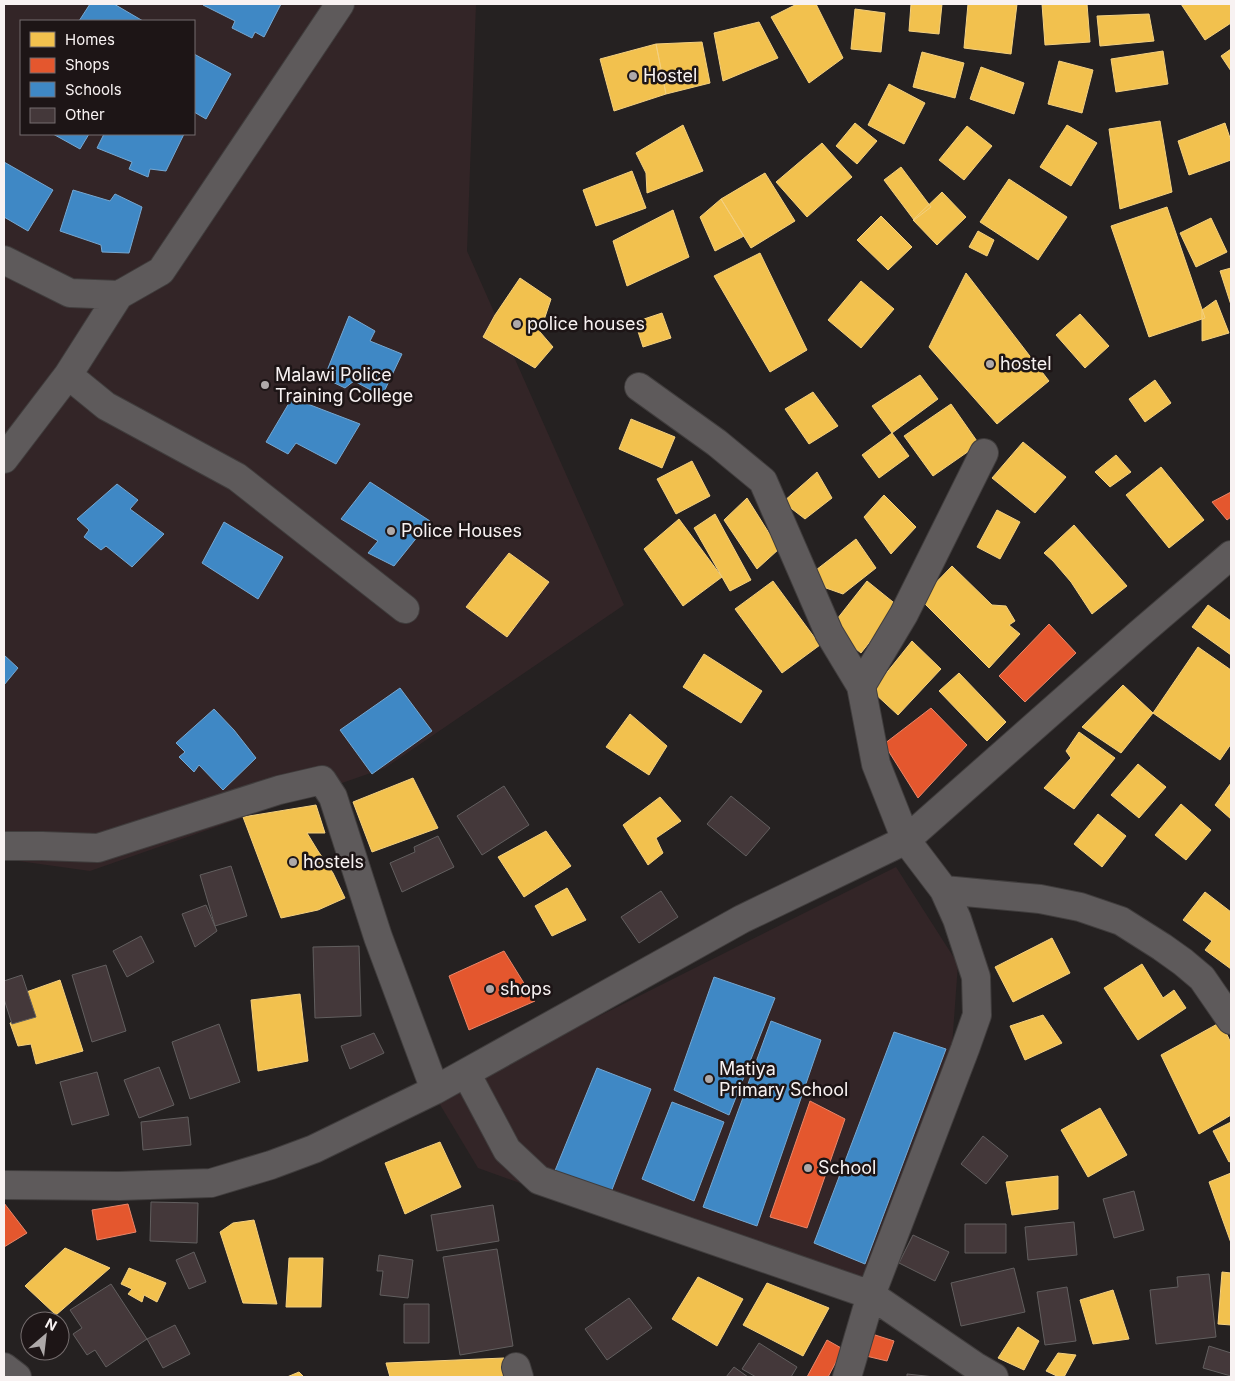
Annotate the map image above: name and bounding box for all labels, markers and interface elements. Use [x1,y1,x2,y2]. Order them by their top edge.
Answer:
legend [20,20,195,135]
text: Homes [65,30,115,49]
text: Shops [65,55,110,74]
place label: Hostel [643,65,697,86]
marker: Hostel [627,70,639,82]
text: Schools [65,80,122,99]
text: Other [65,105,105,124]
place label: police houses [527,313,645,334]
marker: police houses [511,318,523,330]
place label: hostel [1000,353,1052,374]
marker: hostel [984,358,996,370]
place label: Malawi Police Training College [275,364,413,406]
marker: Malawi Police Training College [259,379,271,391]
place label: Police Houses [401,520,522,541]
marker: Police Houses [385,525,397,537]
place label: hostels [303,851,364,872]
marker: hostels [287,856,299,868]
place label: shops [500,978,551,999]
marker: shops [484,983,496,995]
place label: Matiya Primary School [719,1058,848,1100]
marker: Matiya Primary School [703,1073,715,1085]
place label: School [818,1157,876,1178]
marker: School [802,1162,814,1174]
north arrow [20,1311,70,1361]
text: N [43,1314,60,1334]

